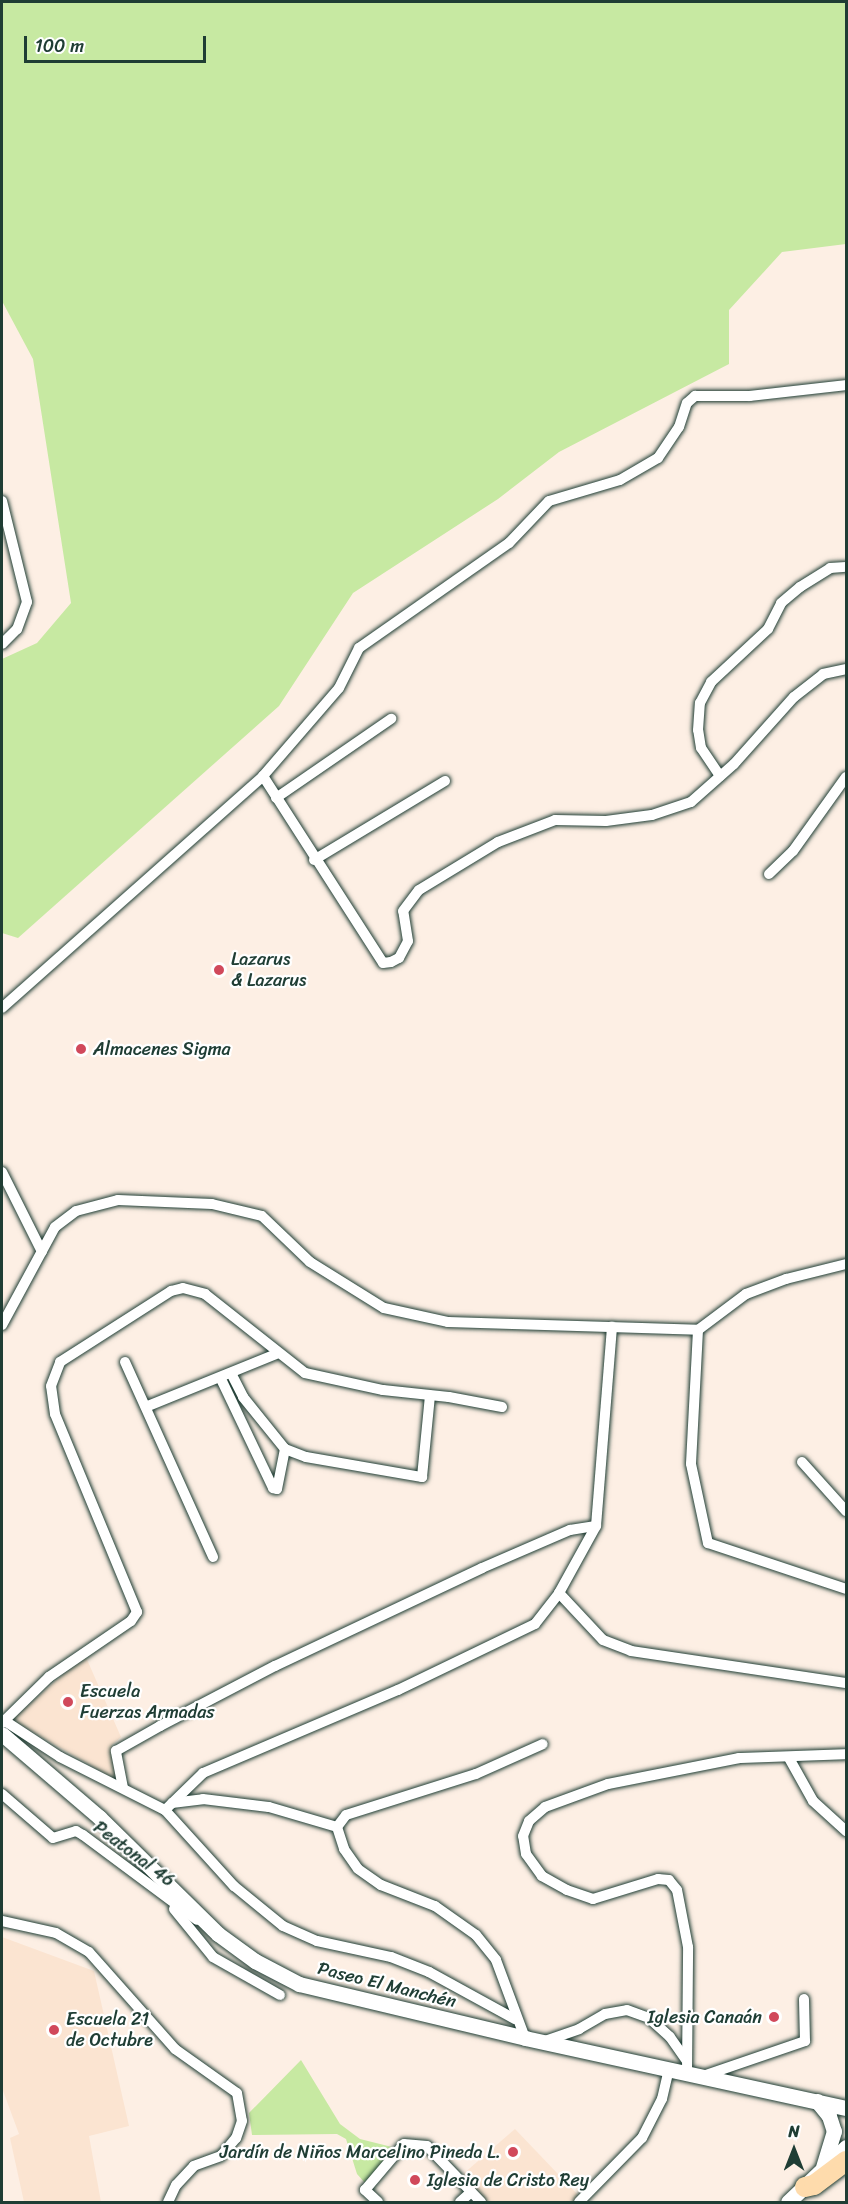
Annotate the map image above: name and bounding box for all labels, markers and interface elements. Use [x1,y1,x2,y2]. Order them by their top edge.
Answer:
scale bar [27,24,208,62]
text: 100 m [35,30,84,62]
place label: Lazarus & Lazarus [231,949,306,992]
marker: Lazarus & Lazarus [212,963,226,977]
place label: Almacenes Sigma [93,1038,231,1060]
marker: Almacenes Sigma [74,1042,88,1056]
place label: Escuela Fuerzas Armadas [80,1681,215,1724]
marker: Escuela Fuerzas Armadas [61,1695,75,1709]
street label: Peatonal 46 [89,1816,179,1892]
street label: Paseo El Manchén [316,1957,458,2013]
place label: Iglesia Canaán [648,2006,762,2028]
place label: Escuela 21 de Octubre [66,2009,154,2052]
marker: Iglesia Canaán [767,2010,781,2024]
marker: Escuela 21 de Octubre [47,2023,61,2037]
text: N [788,2117,800,2146]
north arrow [764,2120,824,2180]
place label: Jardín de Niños Marcelino Pineda L. [220,2141,501,2163]
marker: Jardín de Niños Marcelino Pineda L. [506,2145,520,2159]
place label: Iglesia de Cristo Rey [427,2169,590,2191]
marker: Iglesia de Cristo Rey [408,2173,422,2187]

